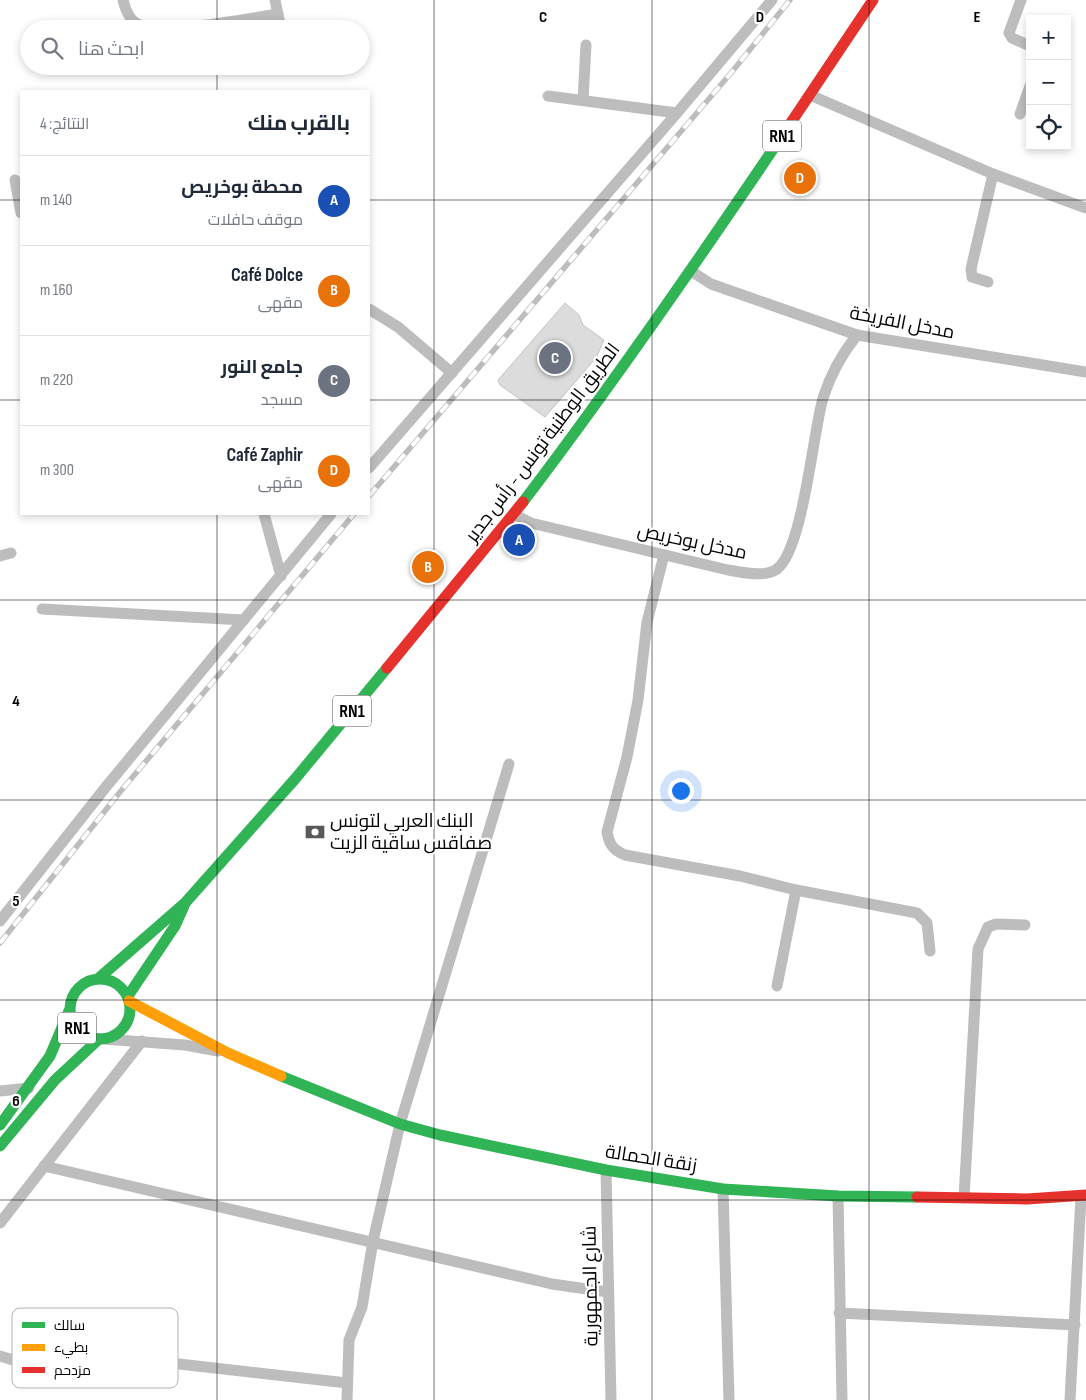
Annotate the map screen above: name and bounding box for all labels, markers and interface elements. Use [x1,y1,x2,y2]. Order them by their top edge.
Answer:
text: C [539,8,547,27]
text: D [756,8,764,27]
text: E [974,8,981,27]
map controls [1026,15,1071,150]
button: + [1026,15,1071,60]
search box [20,20,370,75]
icon: search [38,34,66,62]
text: ابحث هنا [78,38,145,61]
button: − [1026,60,1071,105]
button: locate [1026,105,1071,150]
text: بالقرب منك [248,111,350,136]
text: النتائج: 4 [40,115,89,134]
road number: RN1 [763,120,801,152]
pin: D [784,159,816,197]
text: محطة بوخريص [181,176,303,199]
text: 140 m [40,191,72,210]
text: A [330,191,338,210]
text: موقف حافلات [208,211,303,230]
text: Café Dolce [231,264,303,287]
text: 160 m [40,281,73,300]
text: B [330,281,338,300]
text: مقهى [258,294,303,313]
street label: مدخل الفريخة [848,302,956,344]
street label: الطريق الوطنية تونس - رأس جدير [459,338,625,548]
pin: C [539,339,571,377]
text: جامع النور [221,356,303,379]
text: 220 m [40,371,73,390]
text: C [330,371,338,390]
text: مسجد [261,391,303,410]
text: Café Zaphir [226,444,303,467]
text: 300 m [40,461,74,480]
text: D [330,461,338,480]
text: مقهى [258,474,303,493]
street label: مدخل بوخريص [635,519,749,565]
pin: A [503,521,535,559]
pin: B [412,548,444,586]
text: 4 [12,692,20,711]
road number: RN1 [333,696,371,726]
your location [668,778,694,804]
place label: البنك العربي لتونس صفاقس ساقية الزيت [330,810,492,855]
bank icon: البنك العربي لتونس صفاقس ساقية الزيت [304,821,326,843]
text: 5 [12,892,20,911]
road number: RN1 [58,1012,96,1044]
text: 6 [12,1092,20,1111]
street label: زنقة الحمالة [603,1140,699,1178]
street label: شارع الجمهورية [578,1226,605,1346]
legend [12,1308,178,1388]
text: سالك [54,1317,85,1334]
text: بطيء [54,1339,88,1359]
text: مزدحم [54,1362,91,1380]

